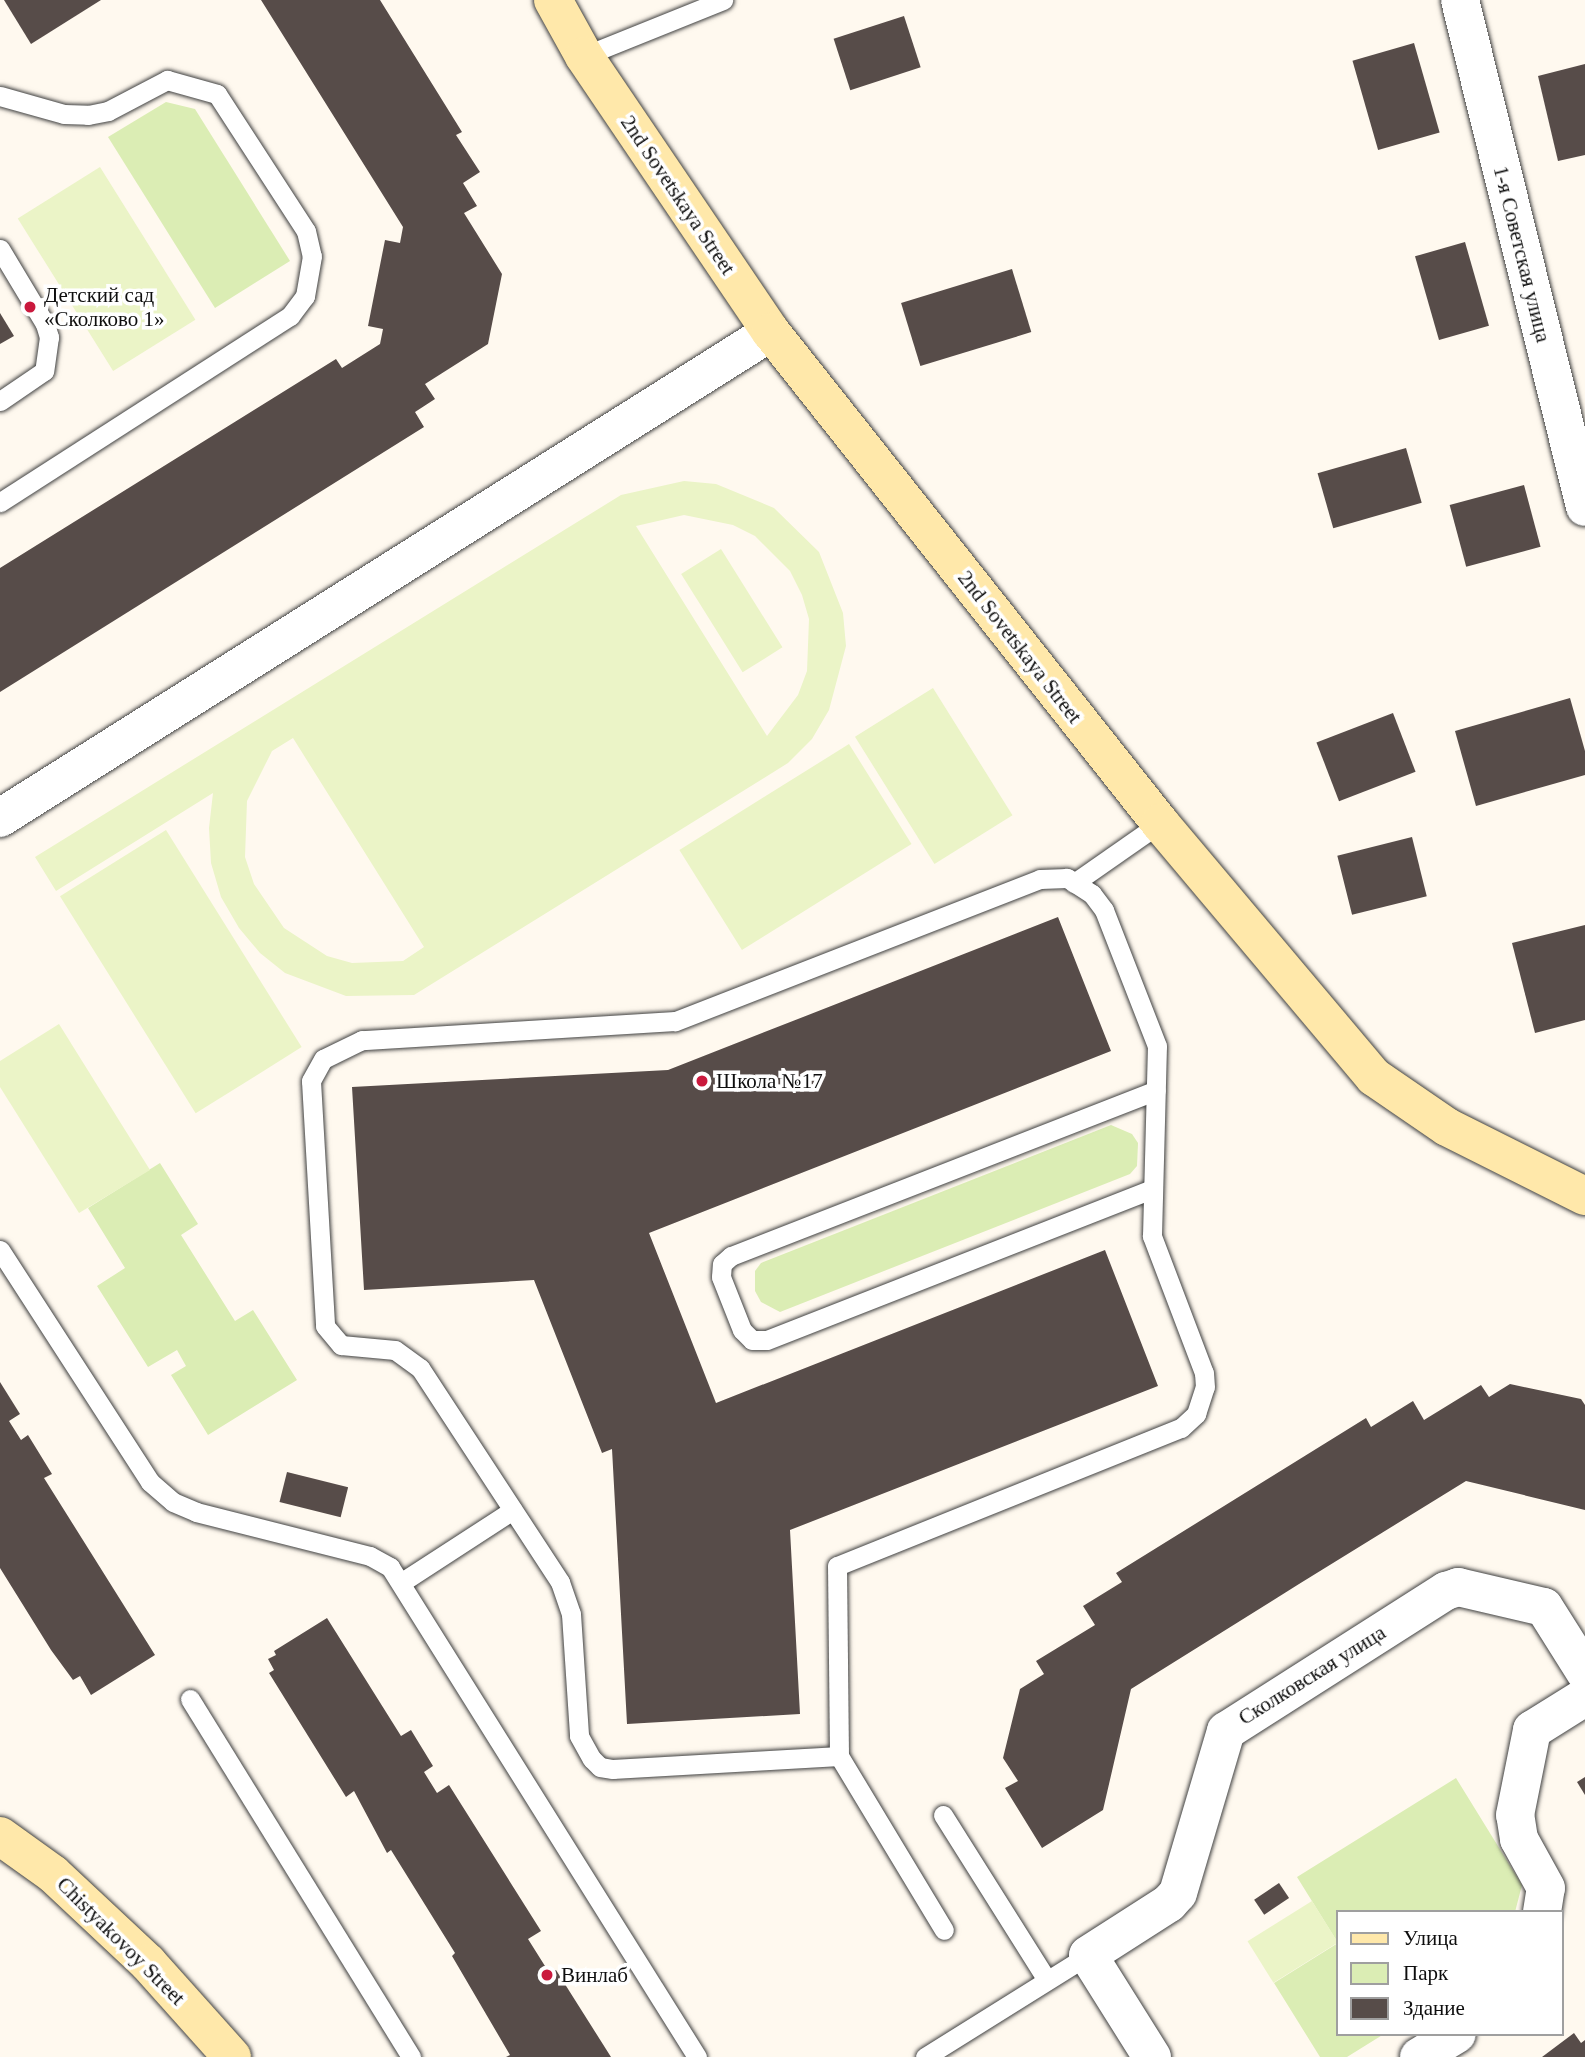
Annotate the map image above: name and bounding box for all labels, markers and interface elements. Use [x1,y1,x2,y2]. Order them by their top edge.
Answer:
street label: 2nd Sovetskaya Street [615,111,741,279]
street label: 1-я Советская улица [1488,163,1556,345]
place label: Детский сад «Сколково 1» [44,282,165,332]
marker: Детский сад «Сколково 1» [22,299,38,315]
street label: 2nd Sovetskaya Street [953,566,1087,728]
place label: Школа №17 [716,1068,823,1094]
marker: Школа №17 [694,1073,710,1089]
street label: Сколковская улица [1234,1620,1390,1730]
street label: Chistyakovoy Street [52,1872,190,2010]
legend [1336,1910,1564,2036]
text: Улица [1403,1926,1458,1950]
text: Парк [1403,1961,1448,1985]
place label: Винлаб [561,1962,628,1988]
marker: Винлаб [539,1967,555,1983]
text: Здание [1403,1996,1465,2020]

